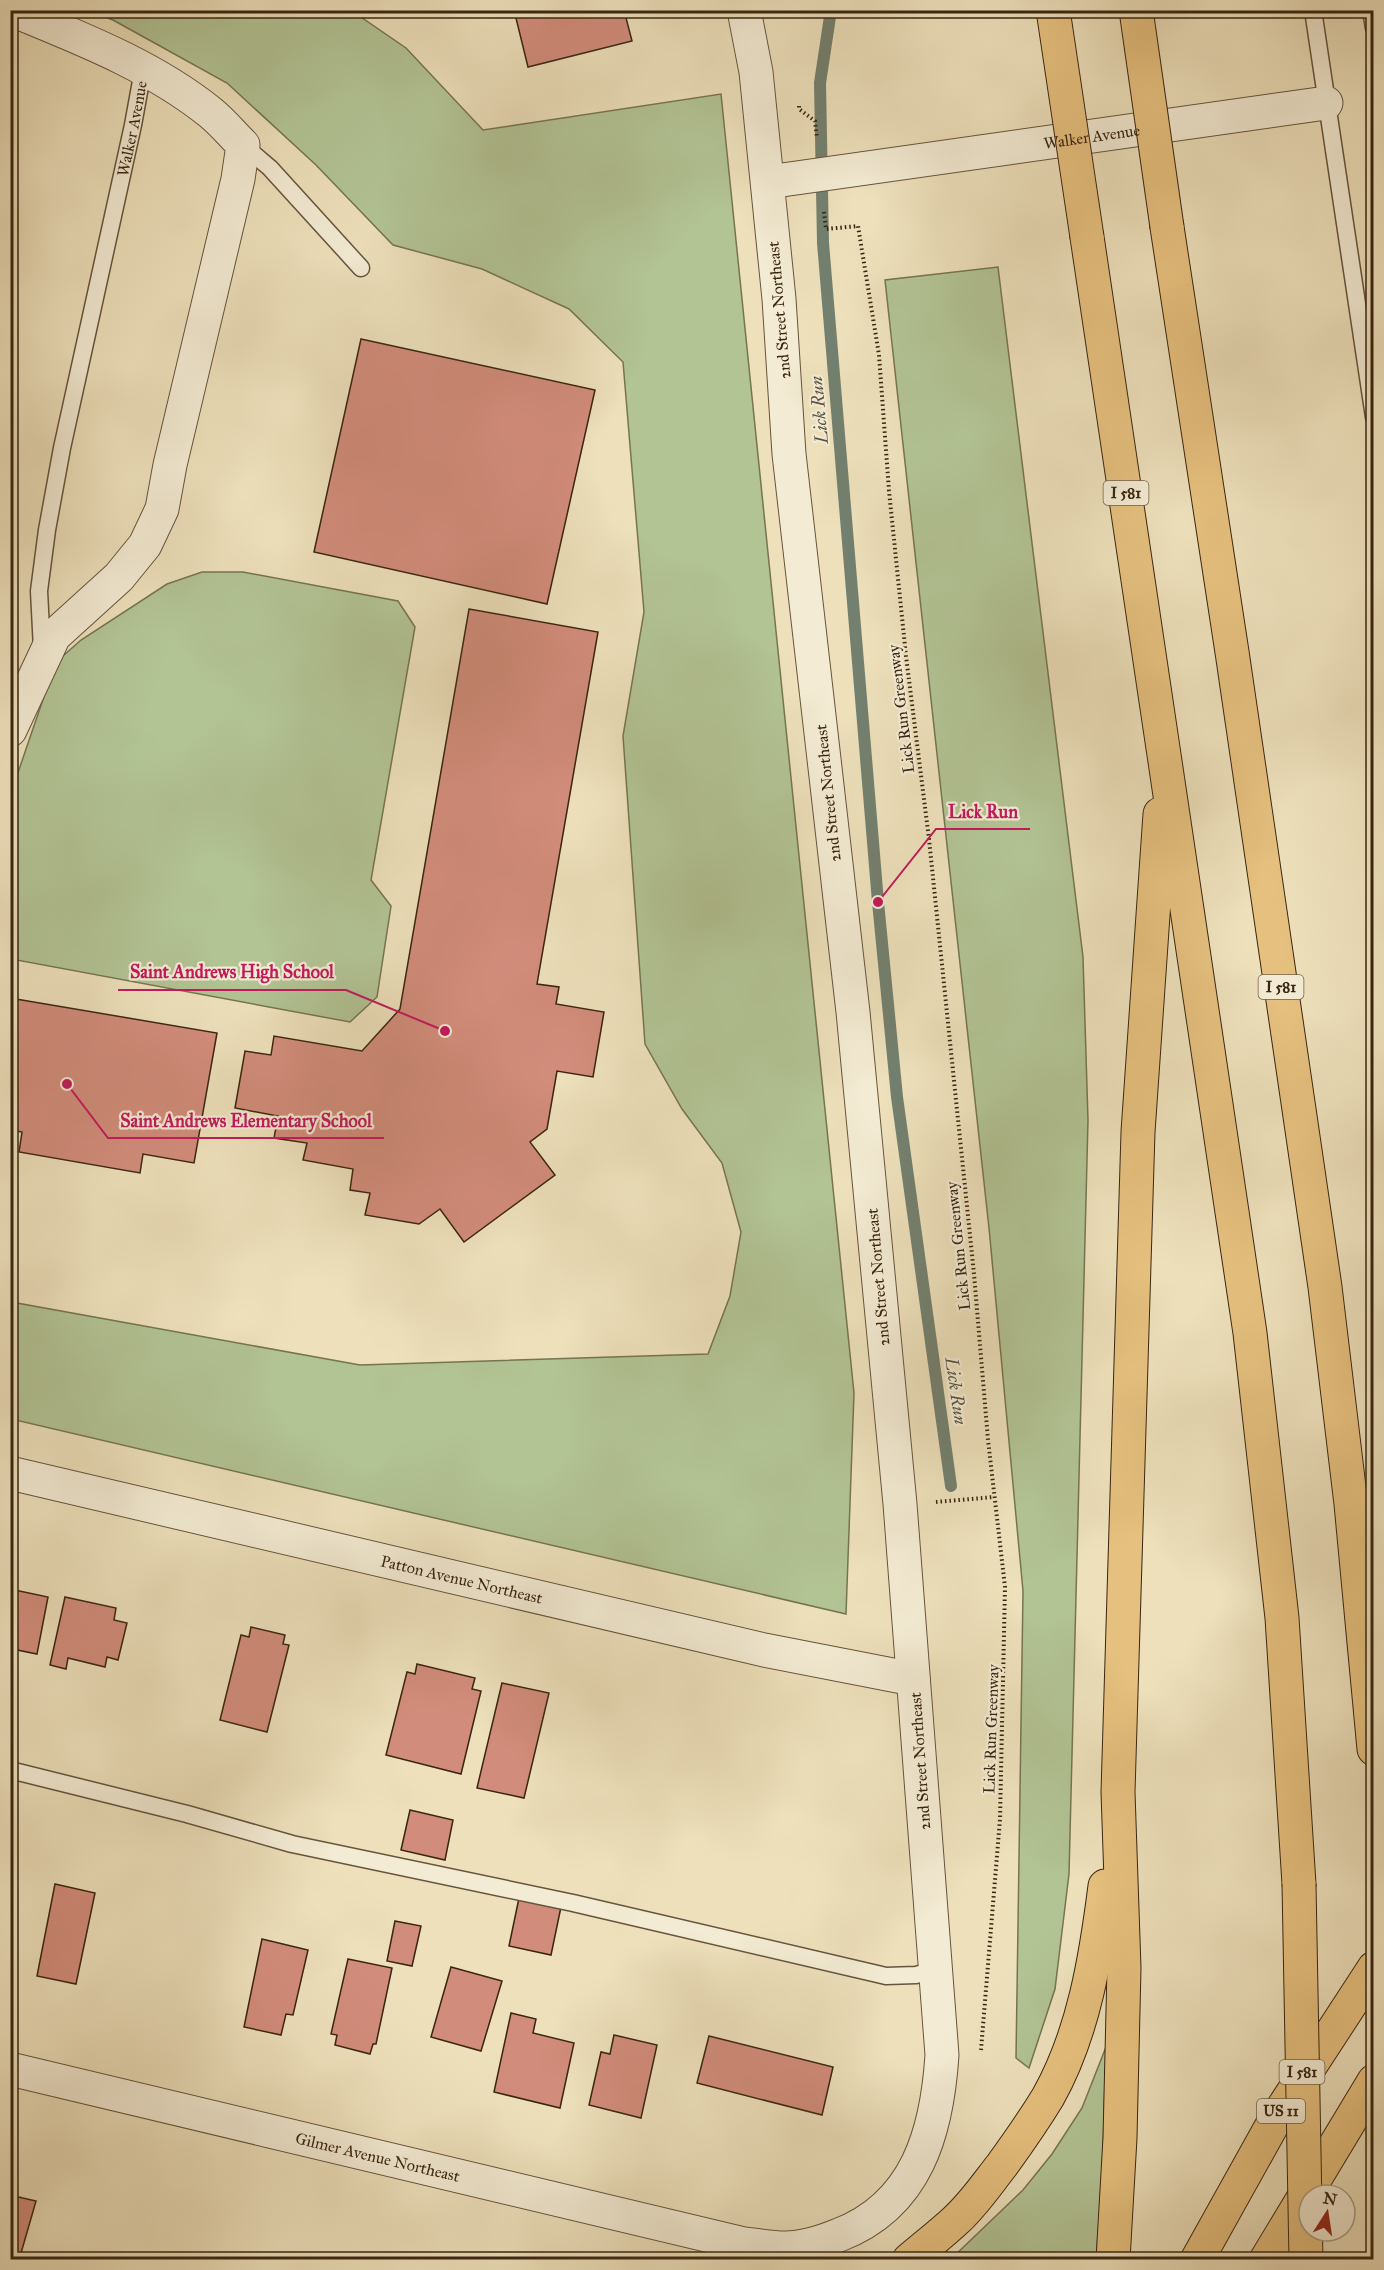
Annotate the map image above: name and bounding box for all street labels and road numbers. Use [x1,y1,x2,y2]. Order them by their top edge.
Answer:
street label: Walker Avenue [113,79,150,178]
street label: Walker Avenue [1042,120,1141,152]
street label: 2nd Street Northeast [763,240,794,380]
road number: I 581 [1104,481,1148,505]
street label: Lick Run Greenway [884,643,918,774]
street label: 2nd Street Northeast [811,723,845,863]
road number: I 581 [1258,975,1304,999]
street label: Lick Run Greenway [942,1180,974,1311]
street label: 2nd Street Northeast [862,1207,893,1347]
street label: Patton Avenue Northeast [379,1551,545,1607]
street label: Lick Run Greenway [979,1663,1003,1794]
street label: 2nd Street Northeast [906,1691,934,1831]
road number: I 581 [1280,2060,1324,2084]
road number: US 11 [1257,2099,1305,2123]
street label: Gilmer Avenue Northeast [294,2128,462,2186]

